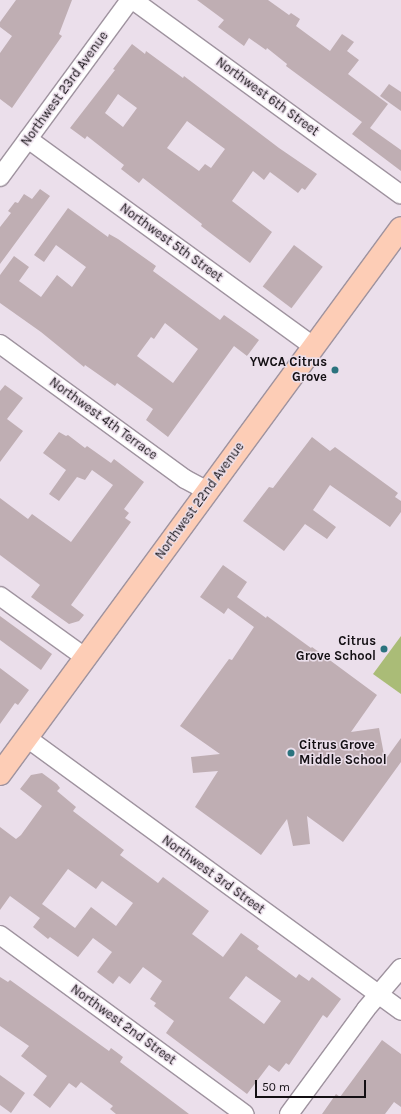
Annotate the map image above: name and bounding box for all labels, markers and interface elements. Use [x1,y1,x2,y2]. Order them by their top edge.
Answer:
street label: Northwest 23rd Avenue [18,29,112,149]
street label: Northwest 6th Street [213,54,321,140]
street label: Northwest 5th Street [117,200,225,286]
place label: YWCA Citrus Grove [250,355,327,386]
marker: YWCA Citrus Grove [330,365,340,375]
street label: Northwest 4th Terrace [46,375,160,463]
street label: Northwest 22nd Avenue [152,439,248,563]
place label: Citrus Grove School [296,634,376,665]
marker: Citrus Grove School [379,644,389,654]
place label: Citrus Grove Middle School [299,738,387,769]
marker: Citrus Grove Middle School [286,748,296,758]
street label: Northwest 3rd Street [159,832,267,918]
street label: Northwest 2nd Street [67,982,179,1068]
scale bar [257,1072,368,1098]
text: 50 m [262,1080,290,1094]

